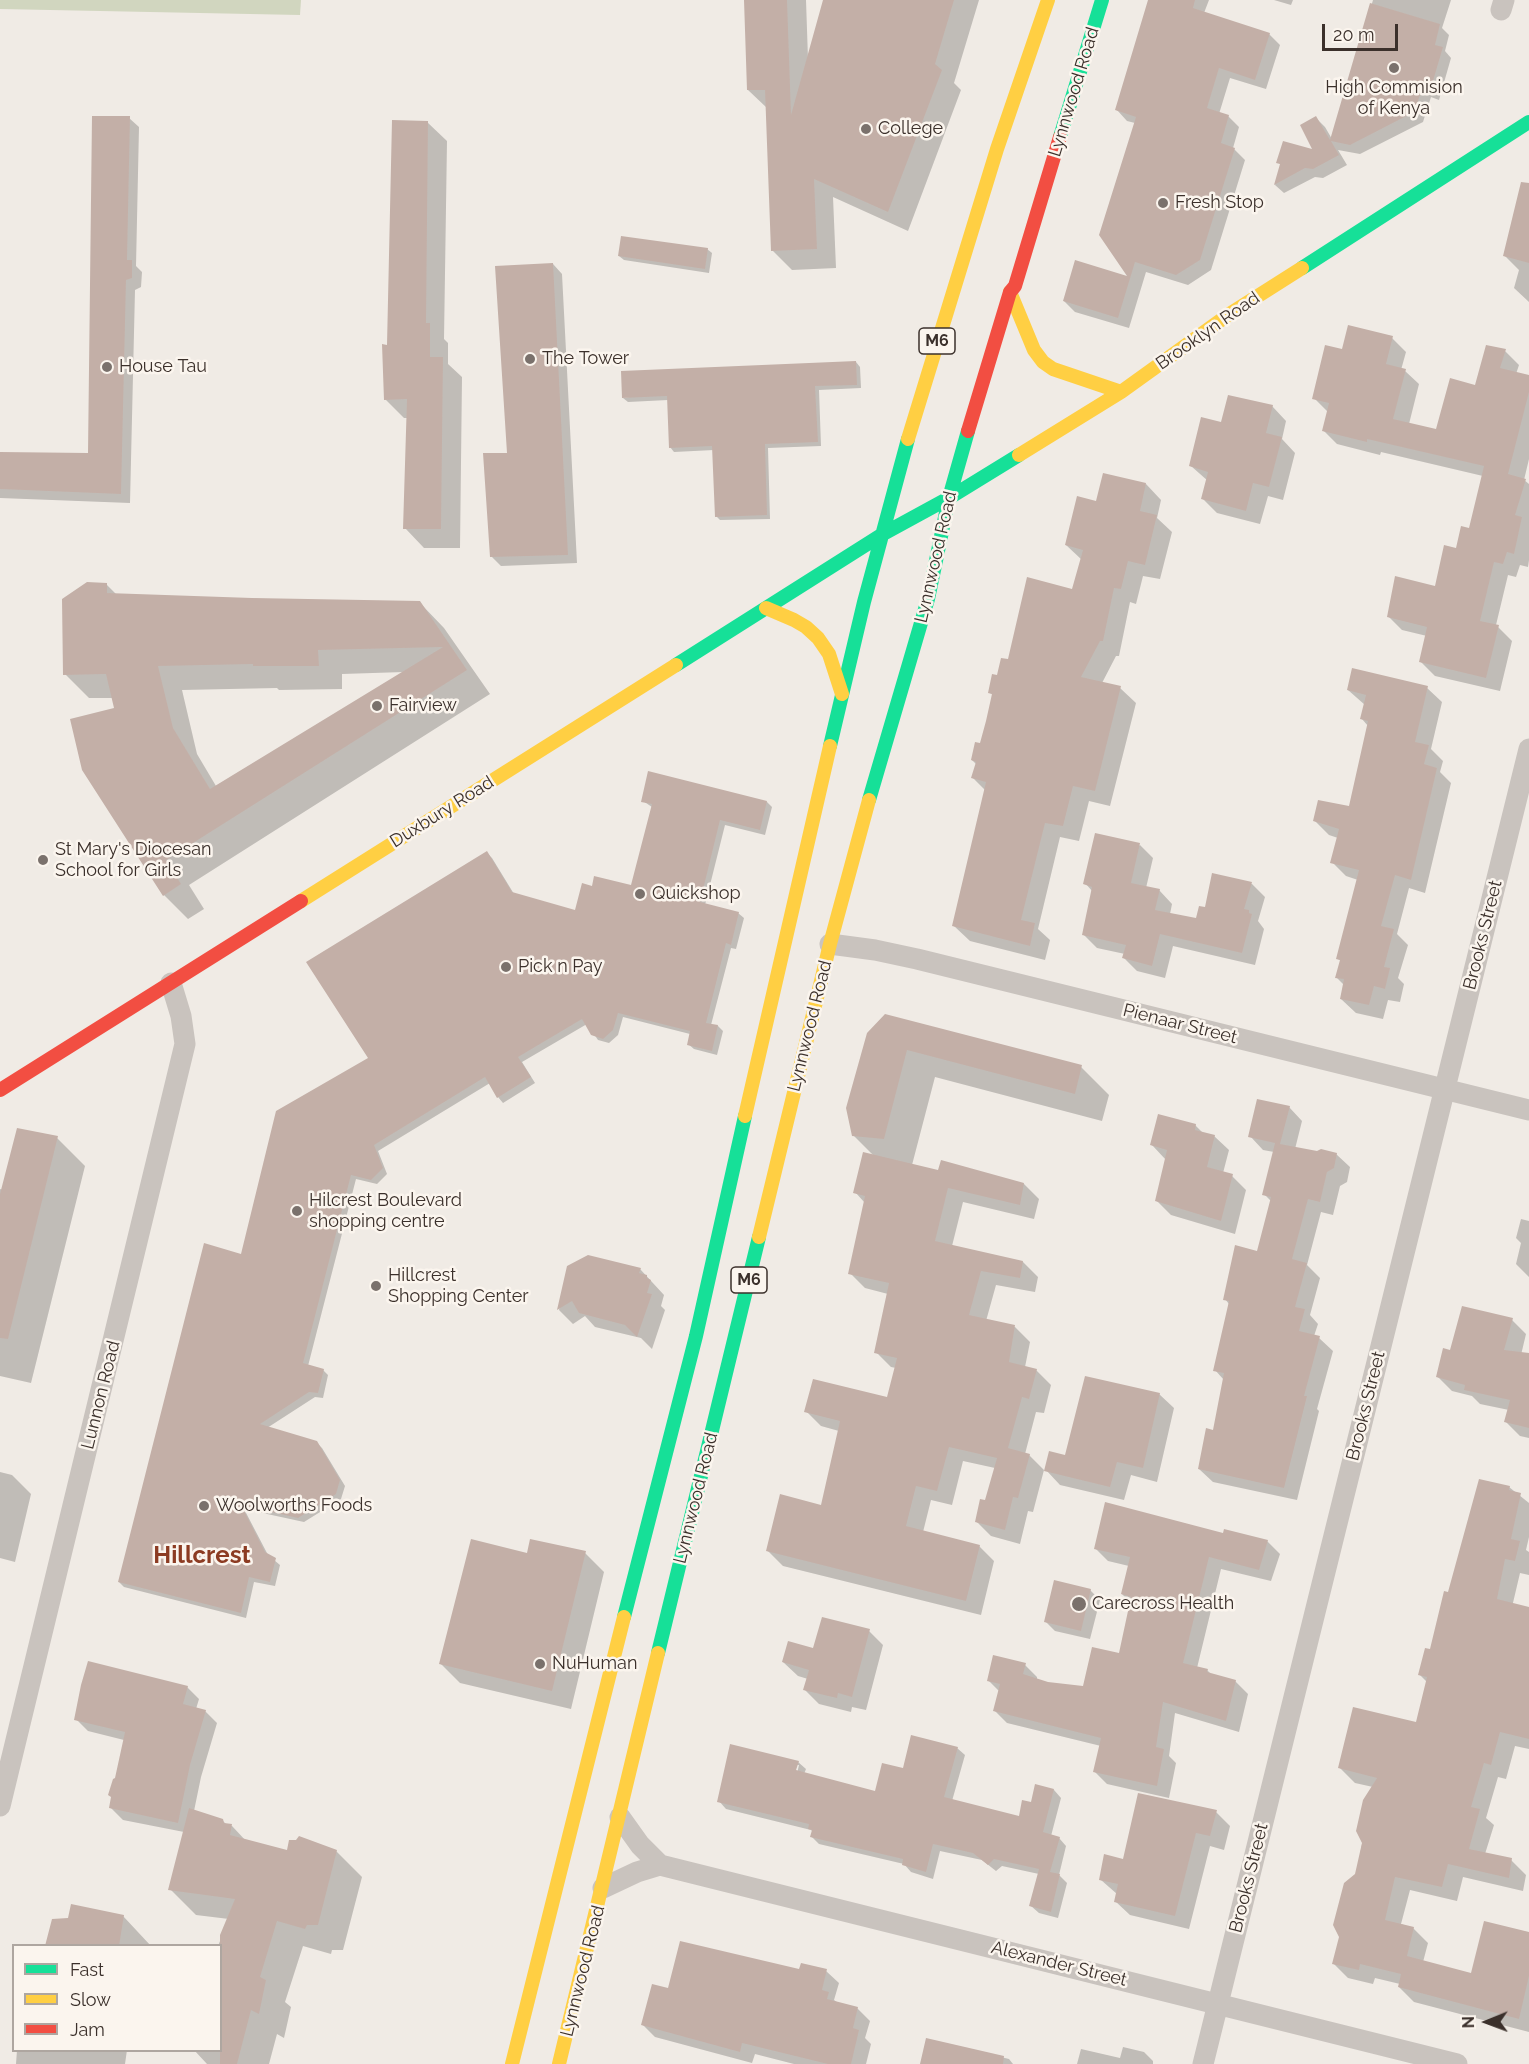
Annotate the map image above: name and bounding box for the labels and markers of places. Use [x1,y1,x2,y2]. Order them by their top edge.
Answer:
marker: High Commision of Kenya [1387,61,1401,75]
place label: High Commision of Kenya [1325,77,1463,119]
place label: College [878,118,943,140]
marker: College [859,122,873,136]
place label: Fresh Stop [1175,192,1264,214]
marker: Fresh Stop [1156,196,1170,210]
place label: The Tower [542,348,629,370]
marker: The Tower [523,352,537,366]
place label: House Tau [119,356,207,378]
marker: House Tau [100,360,114,374]
place label: Fairview [389,695,457,717]
marker: Fairview [370,699,384,713]
place label: St Mary's Diocesan School for Girls [55,839,211,882]
marker: St Mary's Diocesan School for Girls [36,853,50,867]
place label: Quickshop [652,883,741,905]
marker: Quickshop [633,887,647,901]
place label: Pick n Pay [518,956,603,978]
marker: Pick n Pay [499,960,513,974]
place label: Hilcrest Boulevard shopping centre [309,1190,462,1232]
marker: Hilcrest Boulevard shopping centre [290,1204,304,1218]
place label: Hillcrest Shopping Center [388,1265,529,1308]
marker: Hillcrest Shopping Center [369,1279,383,1293]
place label: Woolworths Foods [216,1495,372,1517]
marker: Woolworths Foods [197,1499,211,1513]
place label: Carecross Health [1092,1593,1234,1615]
marker: Carecross Health [1070,1595,1088,1613]
place label: NuHuman [552,1653,637,1675]
marker: NuHuman [533,1657,547,1671]

